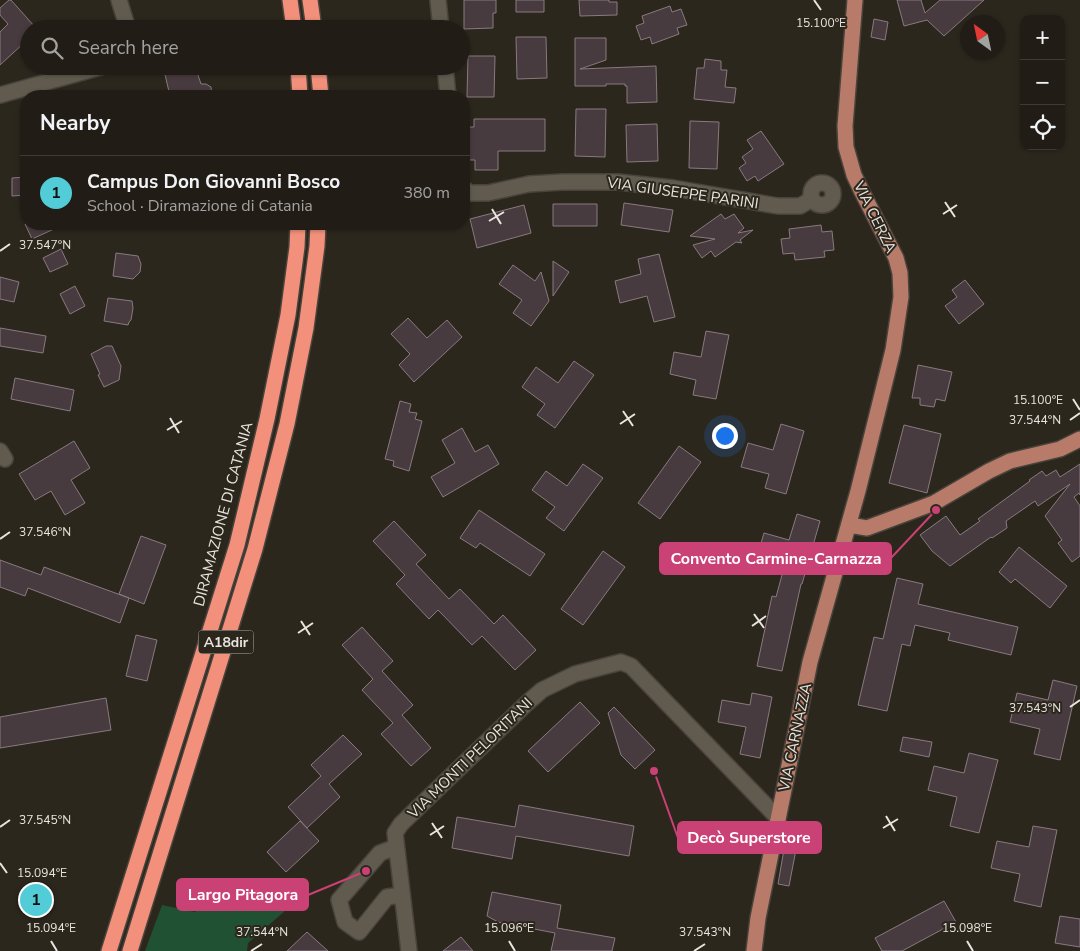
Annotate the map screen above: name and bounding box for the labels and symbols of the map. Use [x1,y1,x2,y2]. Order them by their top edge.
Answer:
text: 15.100°E [796,15,846,31]
north arrow [960,15,1005,60]
street label: VIA GIUSEPPE PARINI [605,172,760,214]
street label: VIA CERZA [849,177,901,256]
text: 37.547°N [19,237,71,253]
text: 15.100°E [1013,392,1063,408]
text: 37.544°N [1009,412,1061,428]
street label: DIRAMAZIONE DI CATANIA [189,419,257,609]
your location [712,423,738,449]
text: 37.546°N [19,524,71,540]
callout: Convento Carmine-Carnazza [660,543,891,574]
text: Convento Carmine-Carnazza [670,548,882,570]
road number: A18dir [198,630,254,654]
street label: VIA CARNAZZA [774,681,816,794]
street label: VIA MONTI PELORITANI [403,693,537,824]
text: 37.543°N [1009,700,1061,716]
text: 37.545°N [19,812,71,828]
callout: Decò Superstore [678,822,821,853]
text: Decò Superstore [687,827,811,849]
text: 15.094°E [17,865,67,881]
callout: Largo Pitagora [177,879,308,910]
pin: 1 [20,881,52,919]
text: Largo Pitagora [188,884,298,906]
text: 15.094°E [26,920,76,936]
text: 15.096°E [484,920,534,936]
text: 15.098°E [942,920,992,936]
text: 37.544°N [236,924,288,940]
text: 37.543°N [679,924,731,940]

